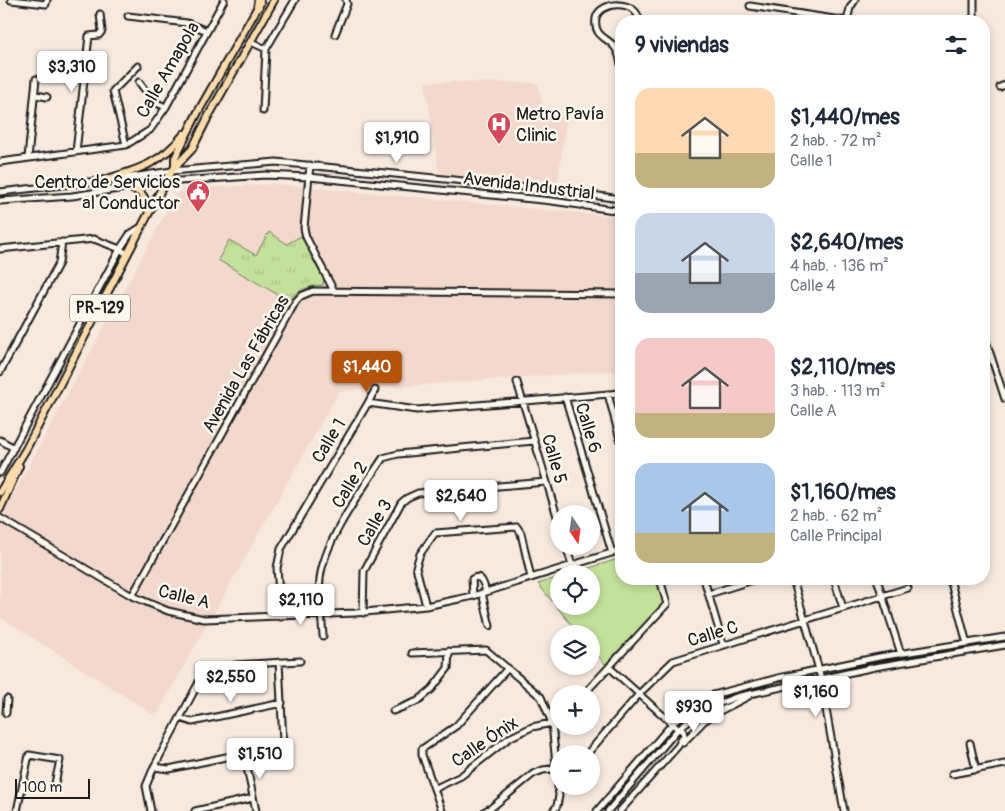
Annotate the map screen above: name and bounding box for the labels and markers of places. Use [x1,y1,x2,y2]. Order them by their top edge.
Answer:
pin: $3,310 [31,51,113,93]
place label: Metro Pavía Clinic [516,103,604,147]
hospital icon: Metro Pavía Clinic [486,111,512,145]
pin: $1,910 [356,121,438,164]
place label: Centro de Servicios al Conductor [35,171,181,215]
public building icon: Centro de Servicios al Conductor [185,179,211,213]
pin: $1,440 [326,350,408,393]
pin: $2,640 [420,480,502,522]
pin: $2,110 [260,584,342,626]
pin: $2,550 [190,660,272,703]
pin: $1,160 [775,676,857,718]
pin: $930 [664,690,724,733]
pin: $1,510 [219,738,301,780]

